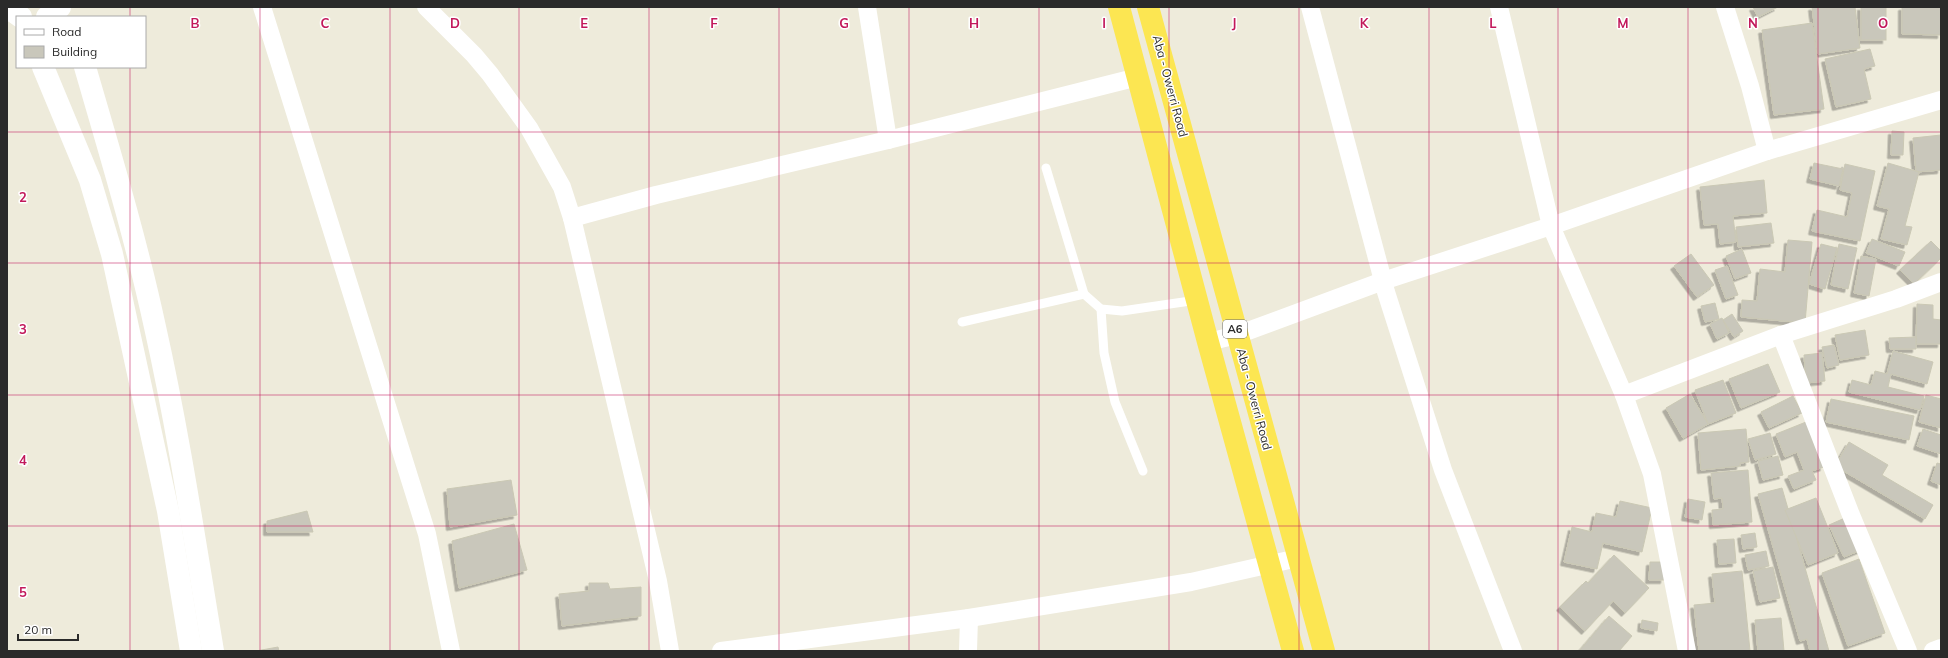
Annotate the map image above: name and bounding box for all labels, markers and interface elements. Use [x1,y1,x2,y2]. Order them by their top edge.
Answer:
text: B [191,15,200,31]
text: C [321,15,330,31]
text: D [450,15,460,31]
text: E [580,15,588,31]
text: F [710,15,718,31]
text: G [839,15,849,31]
text: H [969,15,979,31]
text: I [1102,15,1106,31]
text: J [1232,15,1236,31]
text: K [1360,15,1370,31]
text: L [1489,15,1497,31]
text: M [1617,15,1629,31]
text: N [1748,15,1758,31]
text: O [1878,15,1888,31]
legend [16,16,146,68]
text: Road [52,24,81,39]
street label: Aba - Owerri Road [1150,33,1191,138]
text: Building [52,44,97,59]
text: 2 [19,189,27,205]
road number: A6 [1223,320,1247,338]
text: 3 [19,321,27,337]
street label: Aba - Owerri Road [1234,346,1275,451]
text: 4 [19,452,27,468]
text: 5 [19,584,27,600]
scale bar [18,616,78,642]
text: 20 m [24,622,52,637]

